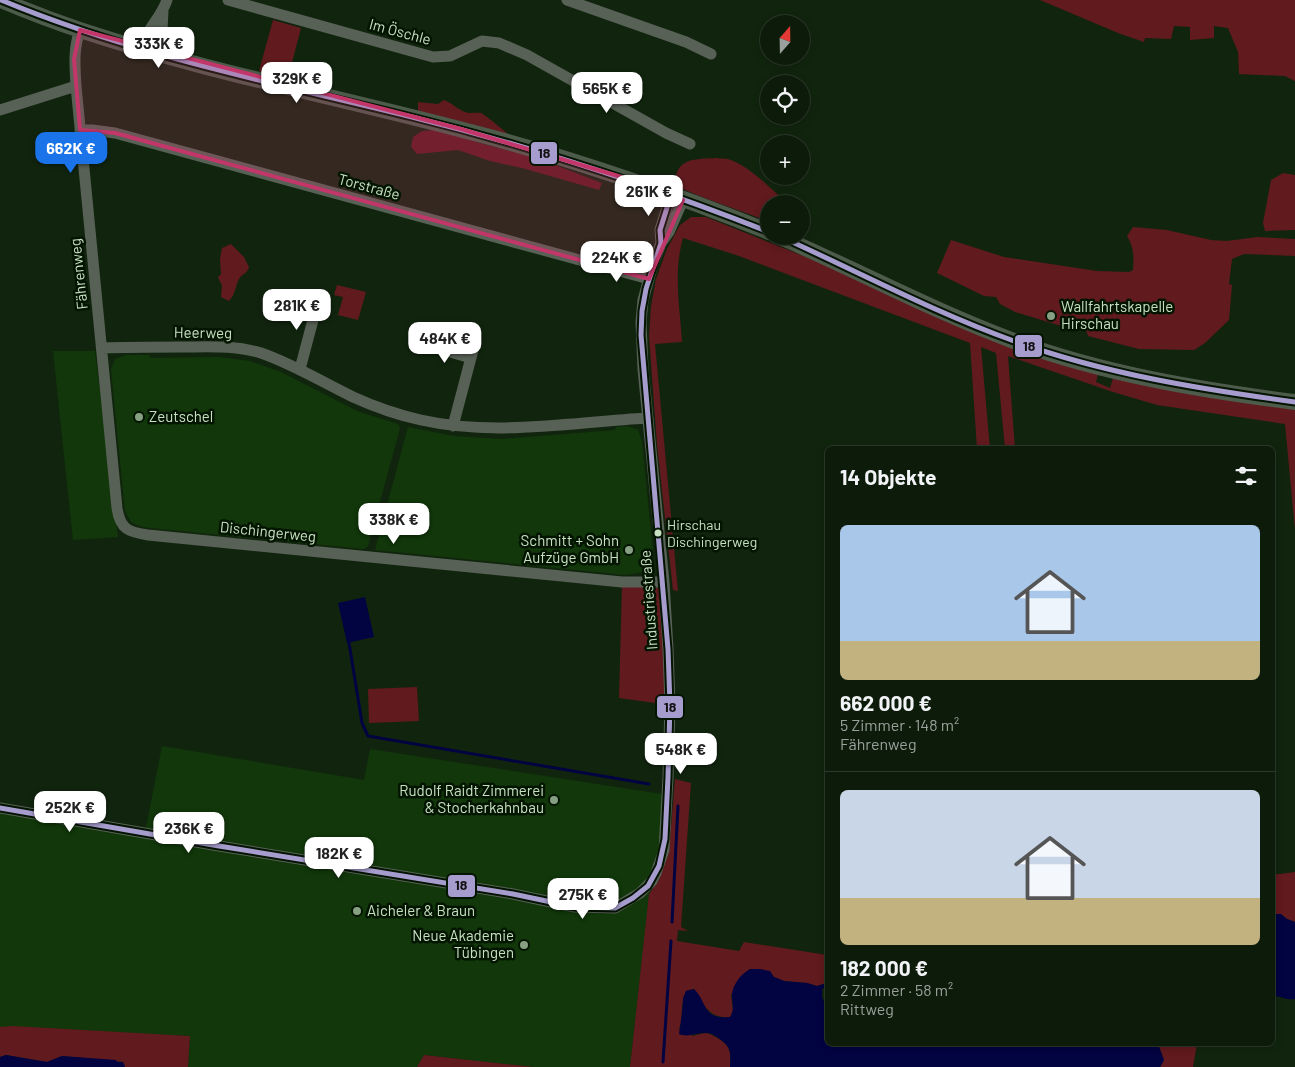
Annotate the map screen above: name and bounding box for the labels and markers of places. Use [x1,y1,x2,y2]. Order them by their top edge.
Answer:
pin: 333K € [118,27,200,69]
pin: 329K € [256,62,338,104]
pin: 565K € [566,72,648,114]
pin: 662K € [30,132,112,174]
pin: 261K € [608,174,690,217]
pin: 224K € [576,240,658,283]
pin: 281K € [256,288,338,331]
place label: Wallfahrtskapelle Hirschau [1061,297,1173,332]
marker: Wallfahrtskapelle Hirschau [1045,310,1057,322]
pin: 484K € [404,322,486,364]
place label: Zeutschel [149,407,213,425]
marker: Zeutschel [133,411,145,423]
pin: 338K € [353,502,435,545]
place label: Hirschau Dischingerweg [667,516,757,550]
marker: Hirschau Dischingerweg [653,528,663,538]
place label: Schmitt + Sohn Aufzüge GmbH [521,531,619,566]
marker: Schmitt + Sohn Aufzüge GmbH [623,544,635,556]
pin: 548K € [640,732,722,775]
place label: Rudolf Raidt Zimmerei & Stocherkahnbau [399,781,544,816]
pin: 252K € [29,790,111,833]
marker: Rudolf Raidt Zimmerei & Stocherkahnbau [548,794,560,806]
pin: 236K € [148,812,230,854]
pin: 182K € [298,836,380,879]
pin: 275K € [542,878,624,920]
place label: Aicheler & Braun [367,901,475,919]
marker: Aicheler & Braun [351,905,363,917]
place label: Neue Akademie Tübingen [412,926,514,961]
marker: Neue Akademie Tübingen [518,939,530,951]

